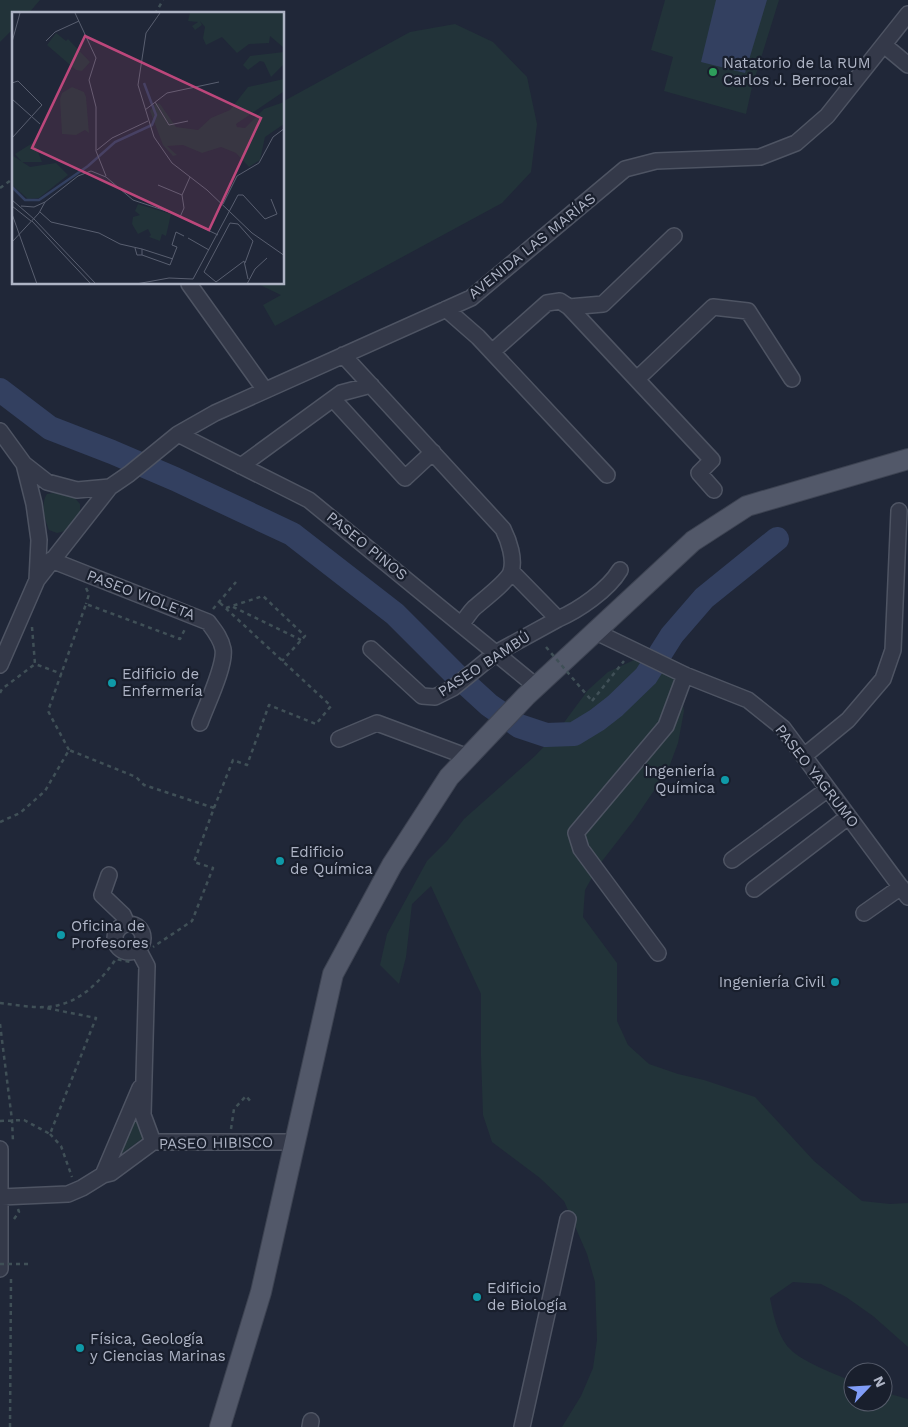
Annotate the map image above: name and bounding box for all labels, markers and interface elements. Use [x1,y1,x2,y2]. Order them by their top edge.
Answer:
inset map [12,12,285,285]
place label: Natatorio de la RUM Carlos J. Berrocal [723,54,871,89]
marker: Natatorio de la RUM Carlos J. Berrocal [707,66,719,78]
street label: AVENIDA LAS MARÍAS [465,189,599,303]
street label: PASEO PINOS [323,508,411,584]
street label: PASEO VIOLETA [84,566,198,624]
street label: PASEO BAMBÚ [435,628,533,700]
place label: Edificio de Enfermería [122,665,203,700]
marker: Edificio de Enfermería [106,677,118,689]
street label: PASEO YAGRUMO [771,721,863,831]
place label: Ingeniería Química [644,762,716,797]
marker: Ingeniería Química [719,774,731,786]
place label: Edificio de Química [290,843,373,878]
marker: Edificio de Química [274,855,286,867]
place label: Oficina de Profesores [71,917,149,952]
marker: Oficina de Profesores [55,929,67,941]
place label: Ingeniería Civil [719,973,825,991]
marker: Ingeniería Civil [829,976,841,988]
street label: PASEO HIBISCO [159,1133,273,1153]
place label: Edificio de Biología [487,1279,568,1314]
marker: Edificio de Biología [471,1291,483,1303]
place label: Física, Geología y Ciencias Marinas [90,1330,226,1365]
marker: Física, Geología y Ciencias Marinas [74,1342,86,1354]
north arrow [843,1362,893,1412]
text: N [870,1373,889,1390]

